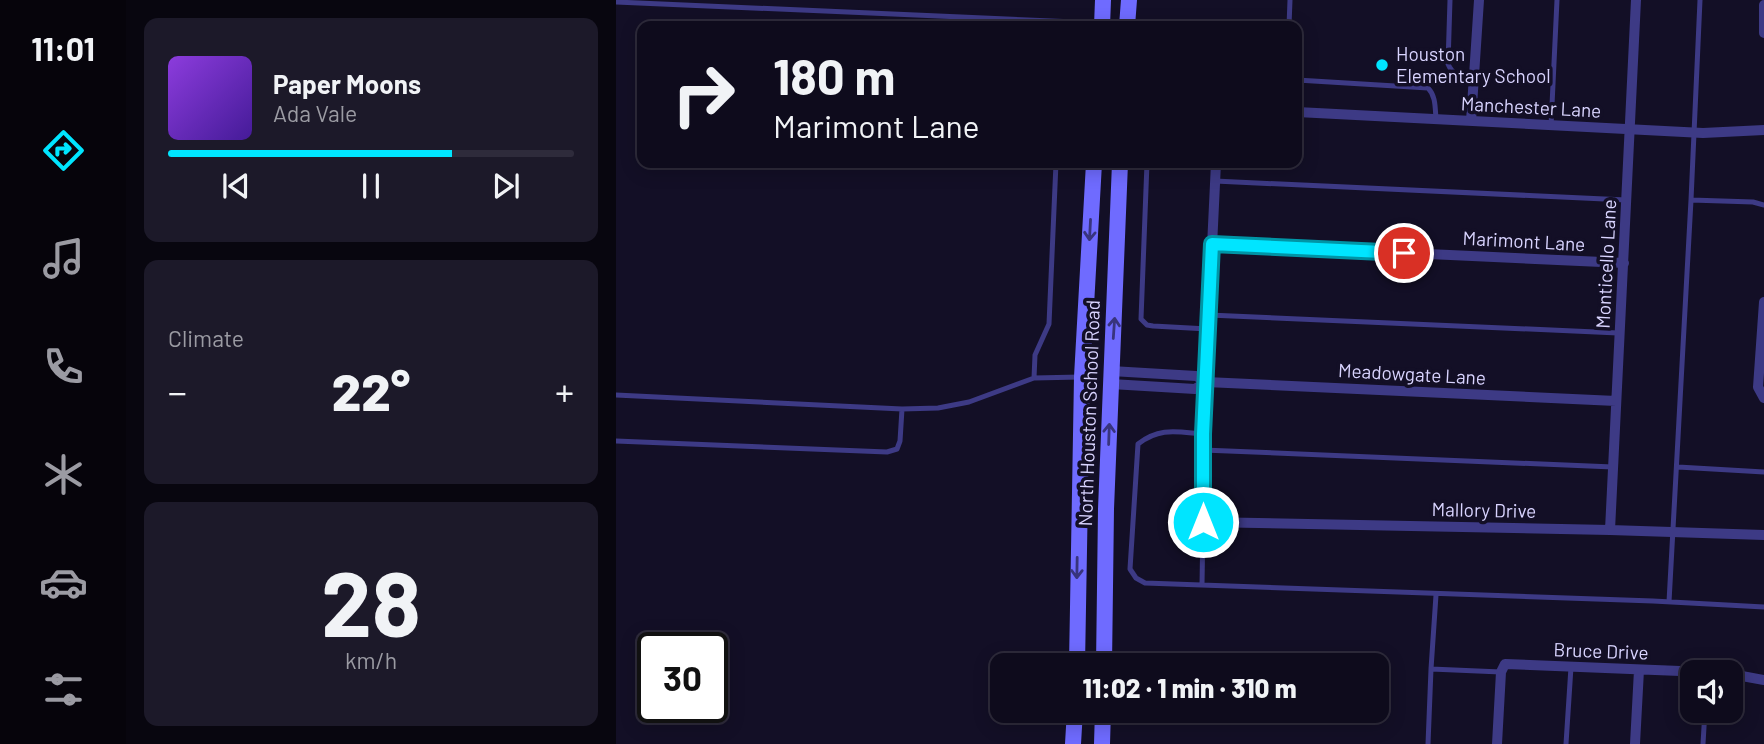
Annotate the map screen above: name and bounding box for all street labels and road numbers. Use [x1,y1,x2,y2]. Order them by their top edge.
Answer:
street label: Manchester Lane [1460,91,1602,122]
street label: Monticello Lane [1591,199,1620,329]
street label: Marimont Lane [1462,226,1586,255]
street label: North Houston School Road [1073,299,1104,527]
street label: Meadowgate Lane [1337,358,1487,389]
street label: Mallory Drive [1431,497,1537,522]
street label: Bruce Drive [1553,637,1649,664]

